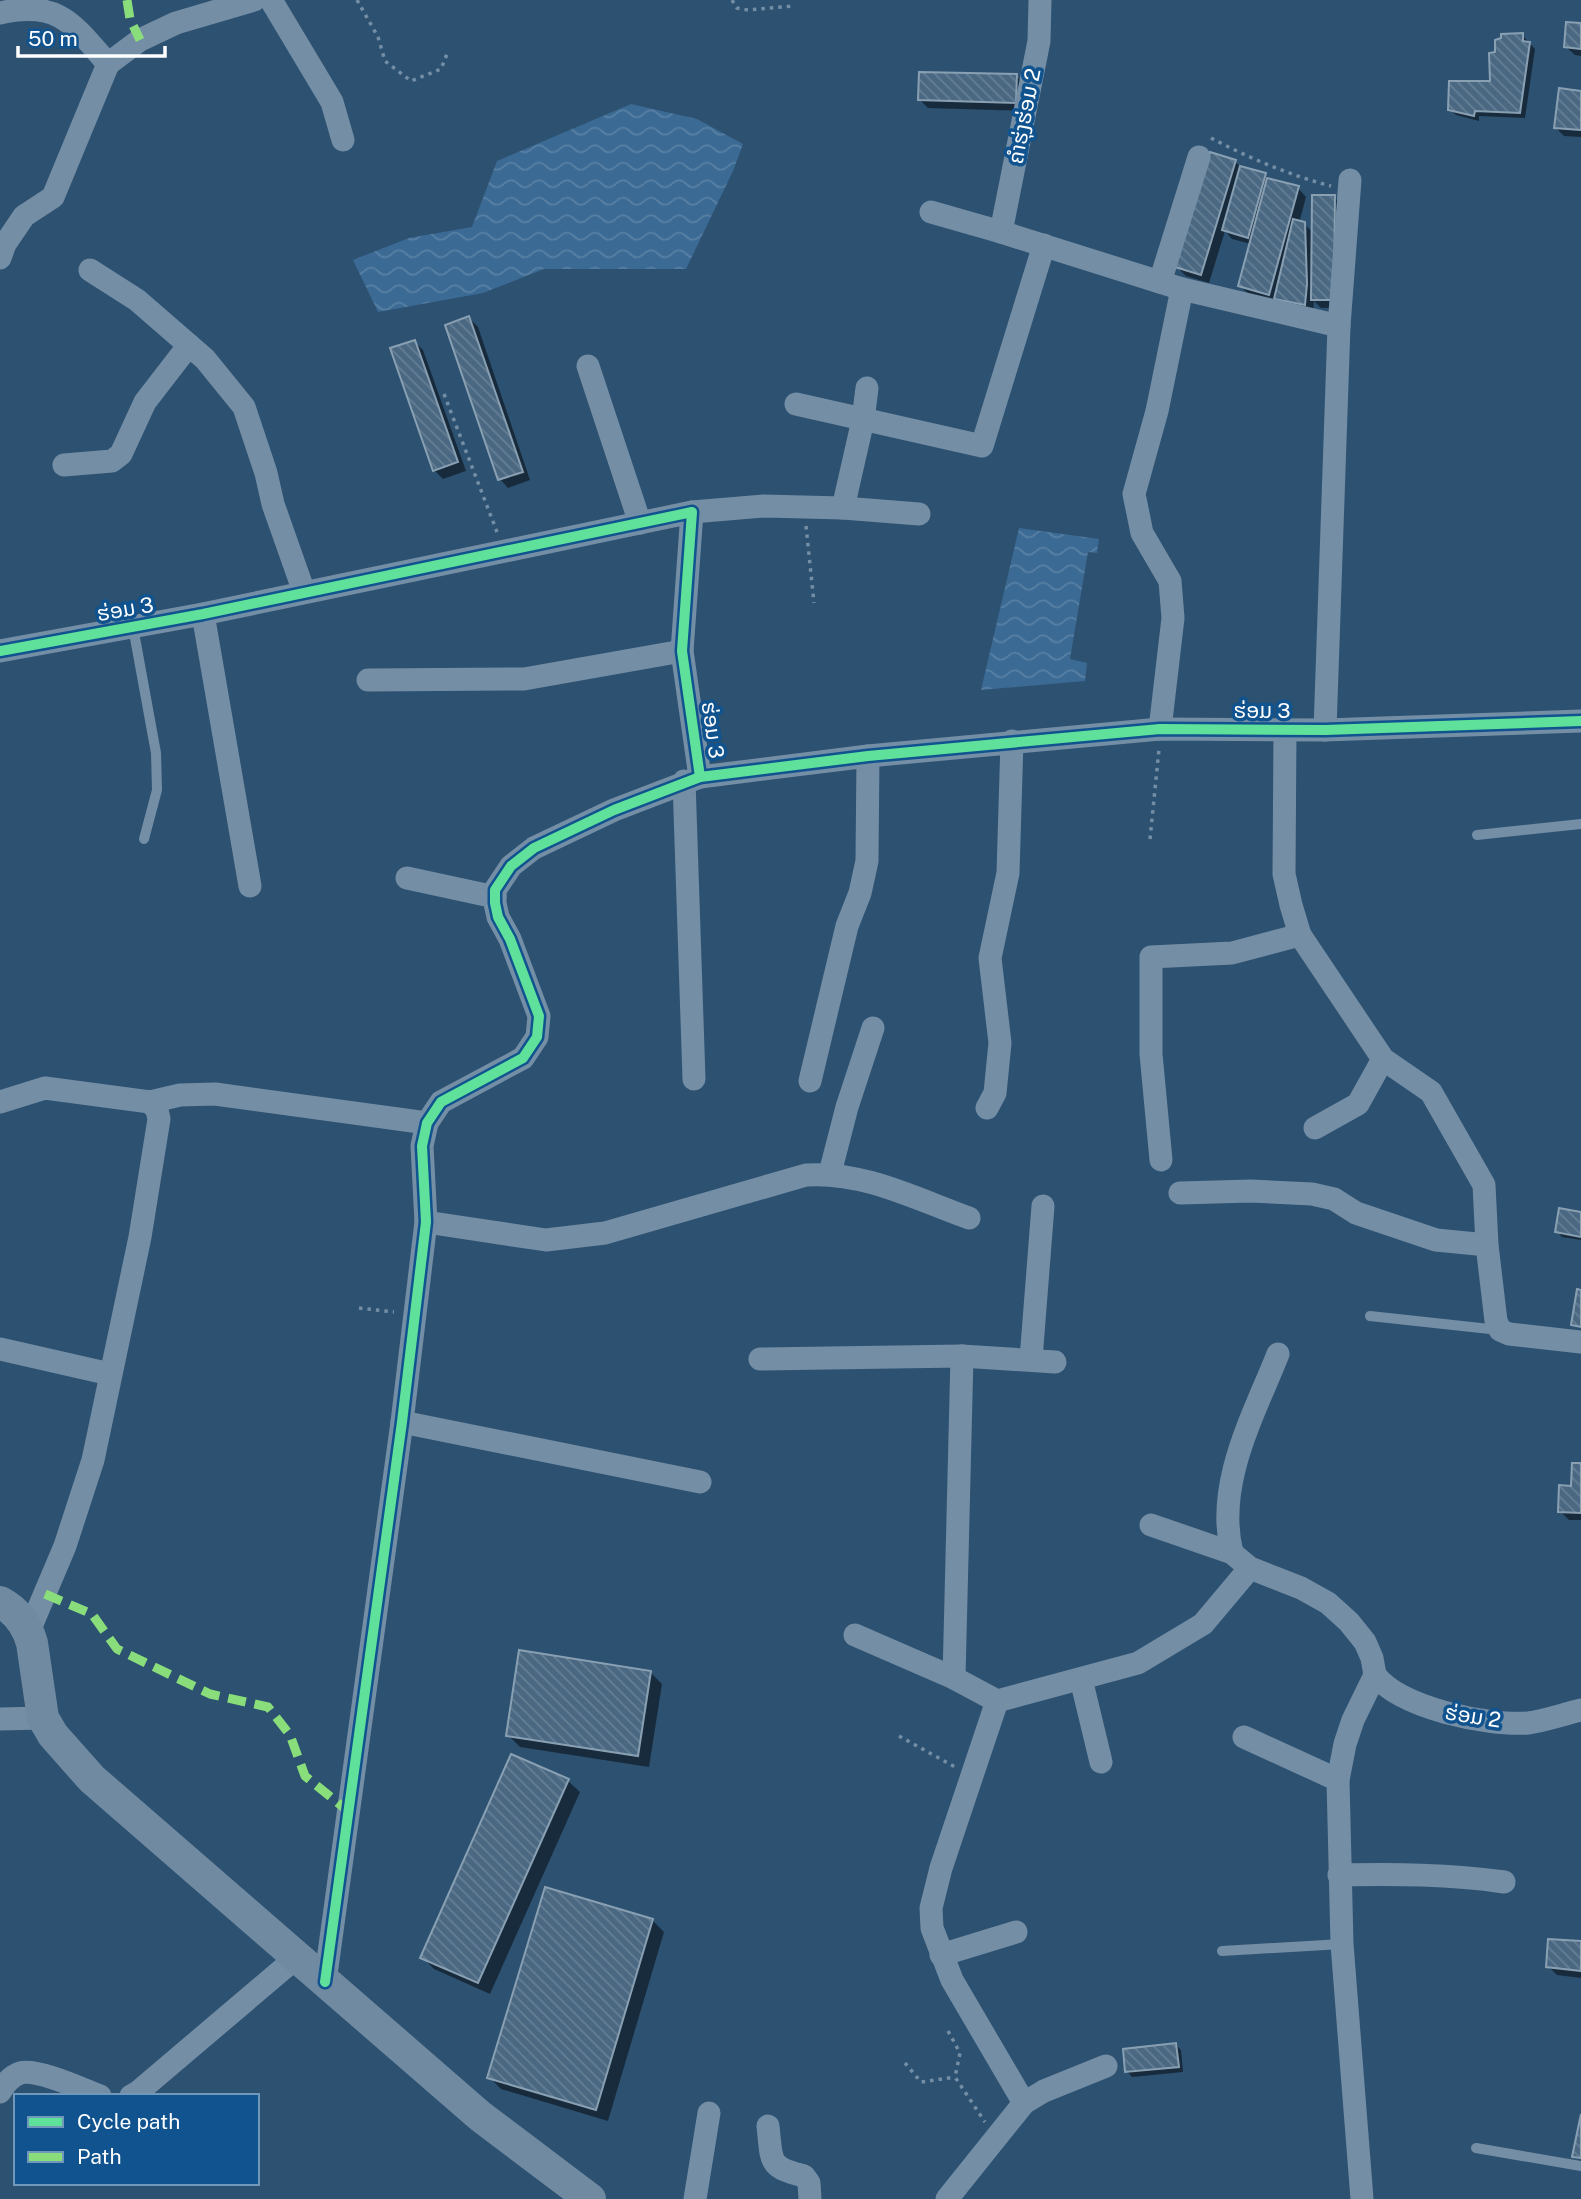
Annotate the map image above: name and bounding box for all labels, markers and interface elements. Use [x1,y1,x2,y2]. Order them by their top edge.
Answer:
scale bar [18,14,164,58]
text: 50 m [28,26,78,51]
street label: ຄໍາຮຸ່ງຮ່ອມ 2 [1002,66,1047,166]
street label: ຮ່ອມ 3 [95,592,155,626]
street label: ຮ່ອມ 3 [1233,698,1291,723]
street label: ຮ່ອມ 3 [697,700,729,760]
street label: ຮ່ອມ 2 [1443,1699,1503,1733]
legend [14,2094,259,2185]
text: Cycle path [77,2109,180,2134]
text: Path [77,2144,122,2169]

